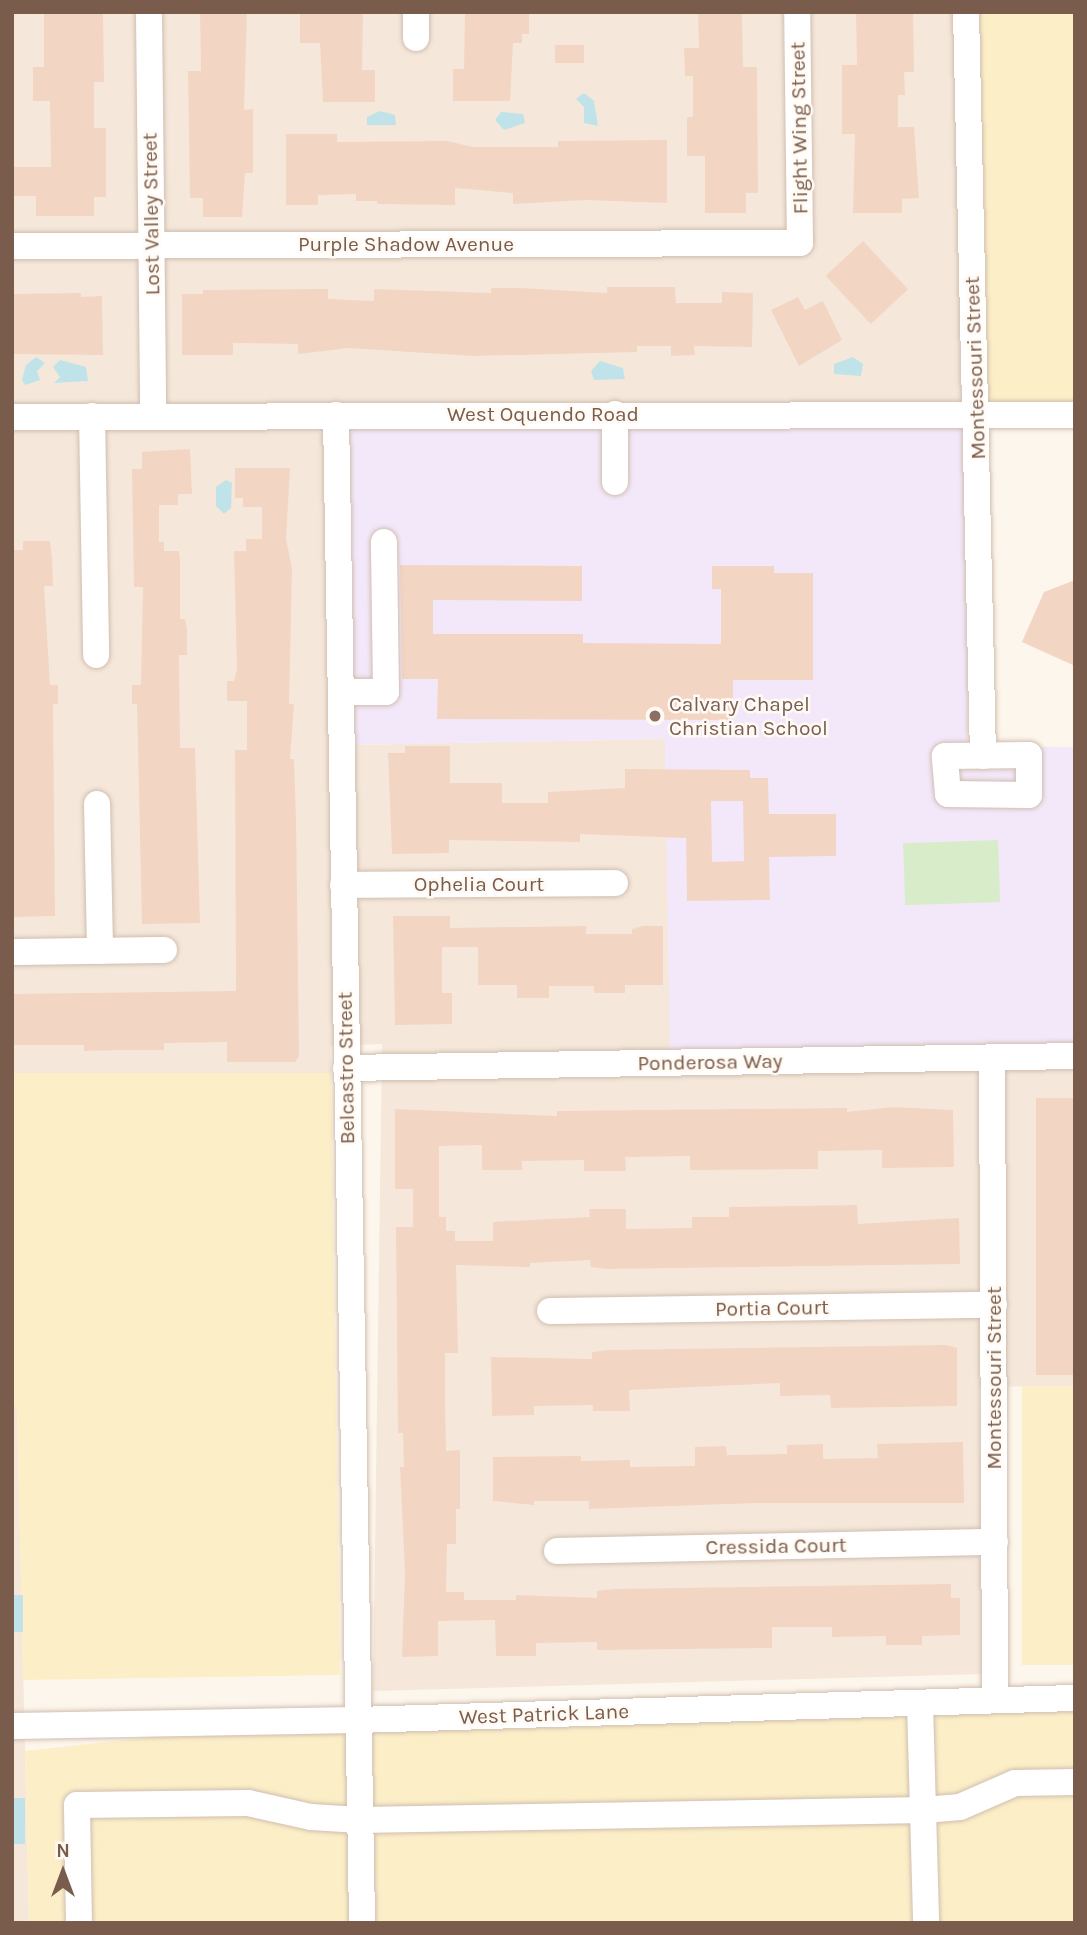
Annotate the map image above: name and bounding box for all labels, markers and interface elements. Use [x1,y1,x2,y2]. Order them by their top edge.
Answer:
street label: Flight Wing Street [785,41,813,215]
street label: Lost Valley Street [137,132,165,296]
street label: Purple Shadow Avenue [298,231,514,257]
street label: Montessouri Street [959,276,991,460]
street label: West Oquendo Road [447,401,639,427]
place label: Calvary Chapel Christian School [669,691,828,741]
marker: Calvary Chapel Christian School [647,708,663,724]
street label: Ophelia Court [414,871,544,897]
street label: Belcastro Street [332,991,360,1145]
street label: Ponderosa Way [637,1048,783,1076]
street label: Montessouri Street [981,1286,1007,1470]
street label: Portia Court [715,1294,829,1322]
street label: Cressida Court [705,1532,847,1560]
street label: West Patrick Lane [458,1698,630,1730]
north arrow [28,1837,98,1907]
text: N [56,1840,70,1862]

